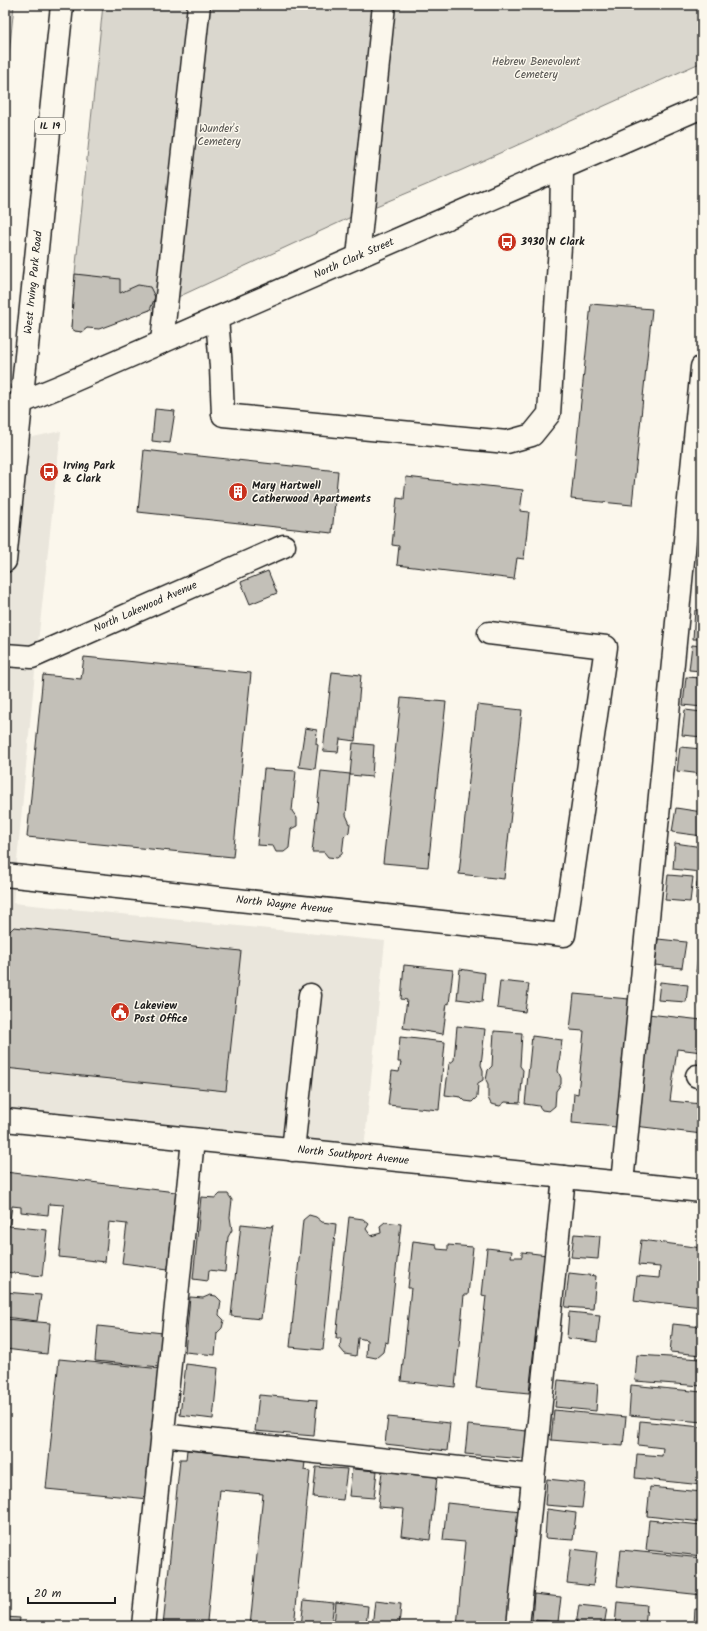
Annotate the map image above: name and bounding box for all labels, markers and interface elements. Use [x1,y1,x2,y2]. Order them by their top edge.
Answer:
park label: Hebrew Benevolent Cemetery [492,53,581,84]
road number: IL 19 [35,118,65,134]
park label: Wunder's Cemetery [197,120,241,151]
street label: West Irving Park Road [19,230,48,335]
bus stop icon: 3930 N Clark [496,231,518,253]
street label: North Clark Street [311,233,398,284]
place label: 3930 N Clark [520,233,585,251]
place label: Irving Park & Clark [63,457,115,488]
bus stop icon: Irving Park & Clark [38,461,60,483]
place label: Mary Hartwell Catherwood Apartments [252,477,372,508]
building icon: Mary Hartwell Catherwood Apartments [227,481,249,503]
street label: North Lakewood Avenue [91,576,200,638]
street label: North Wayne Avenue [235,891,334,919]
place label: Lakeview Post Office [134,997,188,1028]
public building icon: Lakeview Post Office [109,1001,131,1023]
street label: North Southport Avenue [297,1141,410,1170]
scale bar [28,1579,115,1605]
text: 20 m [34,1584,62,1603]

